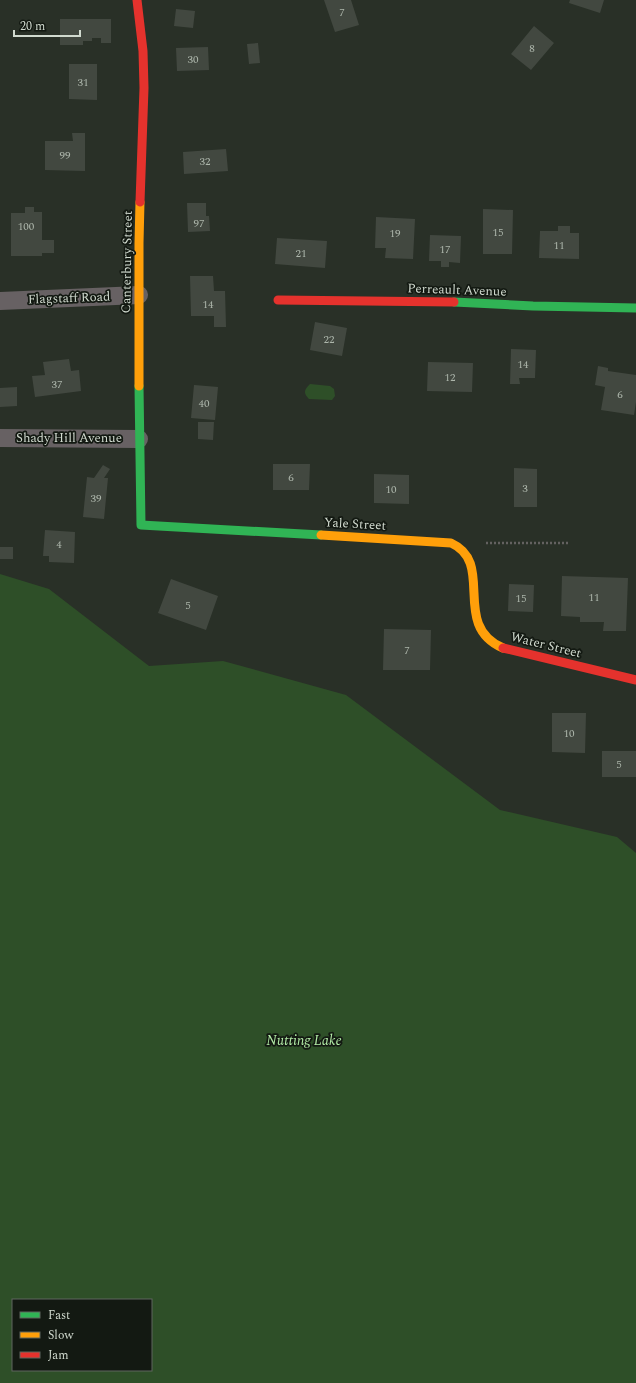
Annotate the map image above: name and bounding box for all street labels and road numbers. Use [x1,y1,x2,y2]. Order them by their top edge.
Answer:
street label: Canterbury Street [116,210,138,314]
street label: Perreault Avenue [407,278,507,302]
street label: Flagstaff Road [27,287,111,309]
street label: Shady Hill Avenue [16,428,122,448]
street label: Yale Street [323,512,387,536]
street label: Water Street [509,627,584,664]

